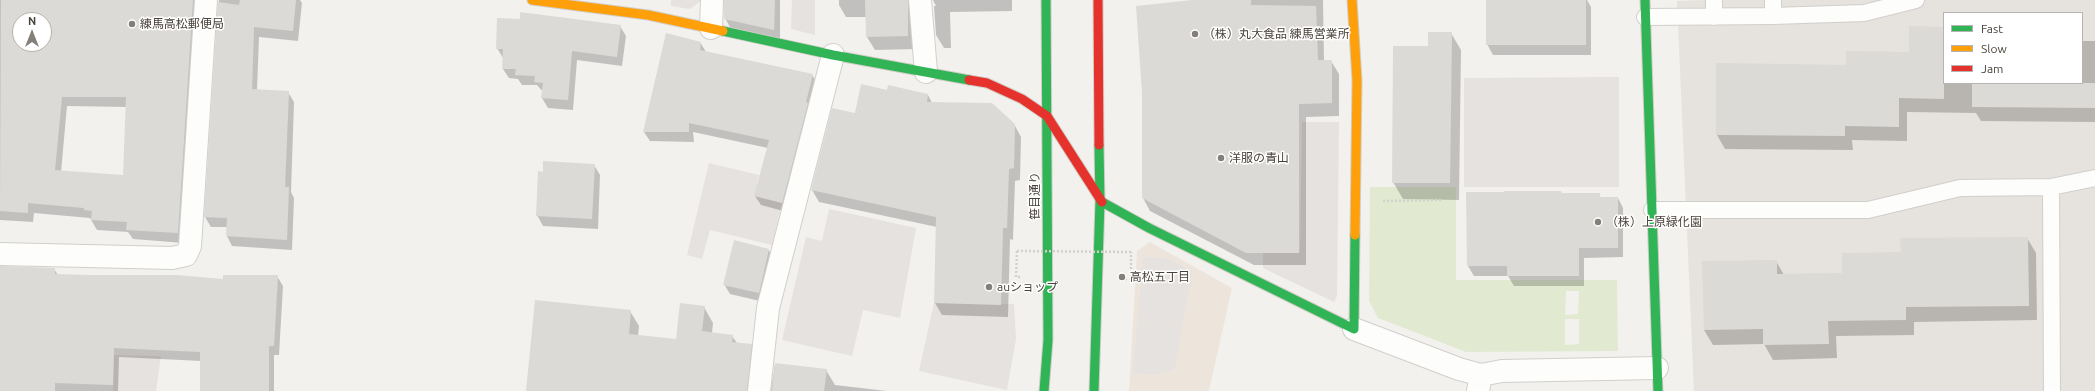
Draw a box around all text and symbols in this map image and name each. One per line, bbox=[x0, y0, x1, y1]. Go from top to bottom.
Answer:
north arrow bbox=[12, 12, 52, 52]
legend bbox=[1943, 12, 2083, 84]
text: N bbox=[28, 15, 36, 27]
place label: 練馬高松郵便局 bbox=[140, 17, 224, 31]
marker: 練馬高松郵便局 bbox=[127, 19, 137, 29]
text: Fast bbox=[1981, 22, 2003, 35]
place label: （株）丸大食品 練馬営業所 bbox=[1203, 27, 1350, 41]
marker: （株）丸大食品 練馬営業所 bbox=[1190, 29, 1200, 39]
text: Slow bbox=[1981, 42, 2007, 55]
text: Jam bbox=[1981, 62, 2003, 75]
place label: 洋服の青山 bbox=[1229, 151, 1289, 165]
marker: 洋服の青山 bbox=[1216, 153, 1226, 163]
street label: 笹目通り bbox=[1028, 172, 1042, 220]
place label: （株）上原緑化園 bbox=[1606, 215, 1702, 229]
marker: （株）上原緑化園 bbox=[1593, 217, 1603, 227]
place label: 高松五丁目 bbox=[1130, 270, 1190, 284]
marker: 高松五丁目 bbox=[1117, 272, 1127, 282]
place label: auショップ bbox=[997, 280, 1058, 294]
marker: auショップ bbox=[984, 282, 994, 292]

